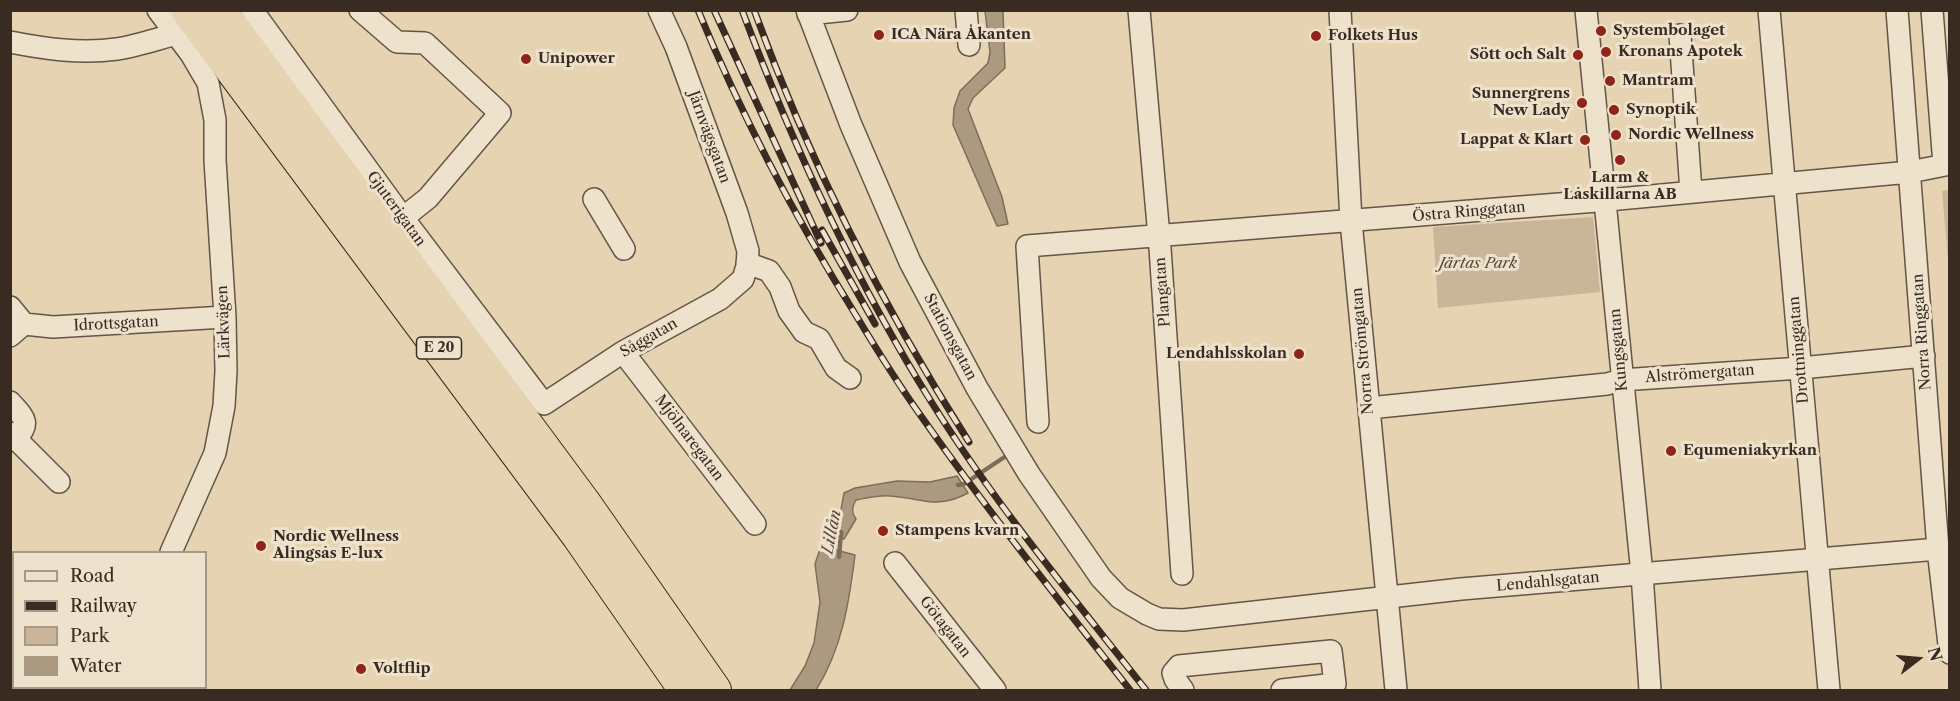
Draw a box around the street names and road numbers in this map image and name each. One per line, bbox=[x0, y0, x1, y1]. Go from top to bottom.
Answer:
street label: Järnvägsgatan bbox=[684, 88, 734, 186]
street label: Gjuterigatan bbox=[363, 168, 429, 250]
street label: Östra Ringgatan bbox=[1412, 198, 1526, 226]
street label: Plangatan bbox=[1152, 256, 1174, 328]
street label: Norra Ringgatan bbox=[1909, 273, 1935, 391]
street label: Lärkvägen bbox=[214, 285, 234, 359]
street label: Norra Strömgatan bbox=[1348, 287, 1378, 415]
street label: Stationsgatan bbox=[920, 291, 980, 383]
street label: Drottninggatan bbox=[1785, 296, 1813, 404]
street label: Kungsgatan bbox=[1606, 308, 1632, 392]
street label: Idrottsgatan bbox=[73, 313, 159, 335]
street label: Såggatan bbox=[617, 314, 681, 362]
road number: E 20 bbox=[416, 337, 462, 359]
street label: Alströmergatan bbox=[1645, 361, 1755, 387]
street label: Mjölnaregatan bbox=[651, 391, 727, 485]
street label: Lendahlsgatan bbox=[1496, 569, 1600, 595]
street label: Götagatan bbox=[915, 593, 975, 661]

